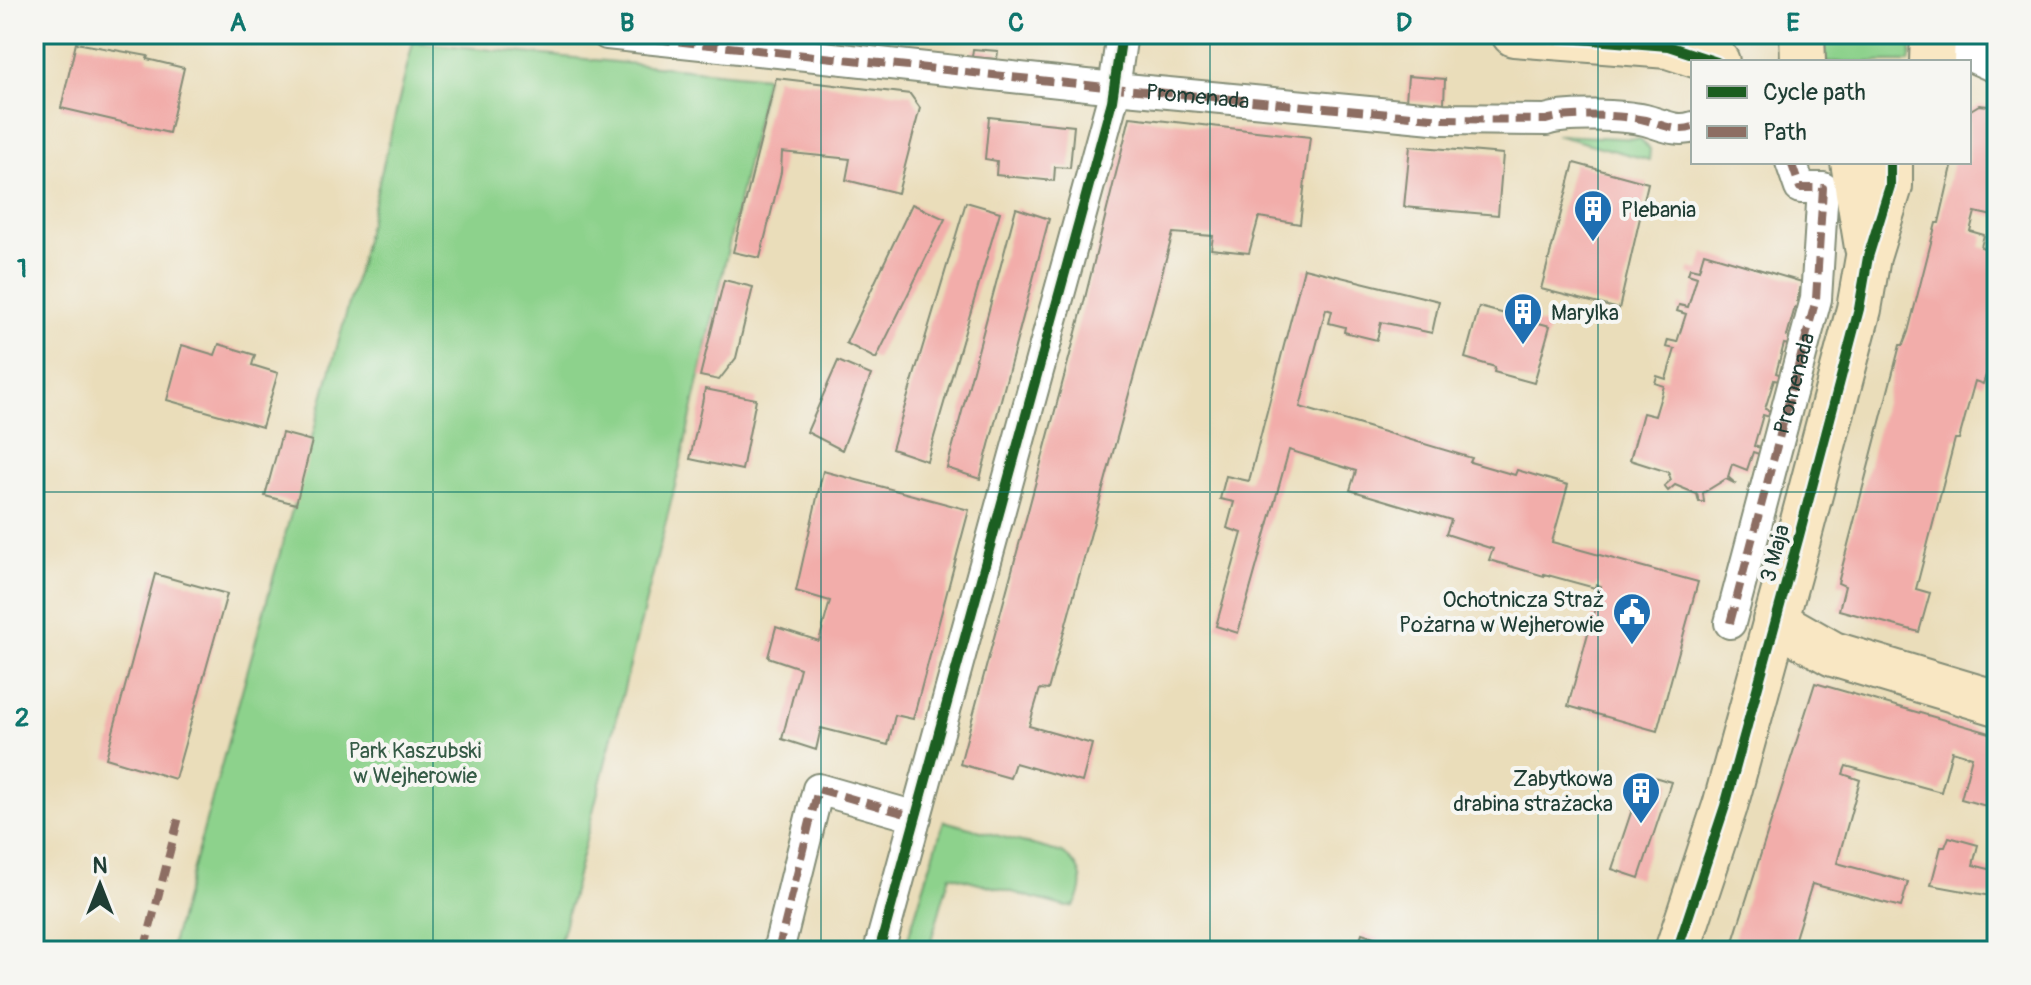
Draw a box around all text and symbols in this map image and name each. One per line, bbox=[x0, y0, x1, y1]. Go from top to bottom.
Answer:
text: A bbox=[230, 7, 247, 39]
text: B bbox=[620, 7, 634, 39]
text: C bbox=[1008, 7, 1024, 39]
text: D bbox=[1396, 7, 1412, 39]
text: E bbox=[1786, 7, 1800, 39]
legend bbox=[1691, 60, 1971, 164]
street label: Promenada bbox=[1145, 78, 1251, 116]
text: Cycle path bbox=[1763, 78, 1866, 107]
text: Path bbox=[1763, 118, 1807, 147]
building icon: Plebania bbox=[1572, 188, 1614, 243]
place label: Plebania bbox=[1621, 196, 1696, 224]
text: 1 bbox=[17, 253, 27, 285]
building icon: Marylka bbox=[1502, 291, 1544, 346]
place label: Marylka bbox=[1551, 299, 1619, 327]
street label: Promenada bbox=[1768, 330, 1821, 437]
street label: 3 Maja bbox=[1754, 521, 1796, 585]
place label: Ochotnicza Straż Pożarna w Wejherowie bbox=[1399, 586, 1604, 639]
public building icon: Ochotnicza Straż Pożarna w Wejherowie bbox=[1611, 591, 1653, 646]
text: 2 bbox=[15, 702, 29, 734]
park label: Park Kaszubski w Wejherowie bbox=[349, 737, 482, 790]
place label: Zabytkowa drabina strażacka bbox=[1453, 765, 1613, 818]
building icon: Zabytkowa drabina strażacka bbox=[1620, 770, 1662, 825]
north arrow bbox=[60, 845, 140, 925]
text: N bbox=[93, 852, 108, 880]

